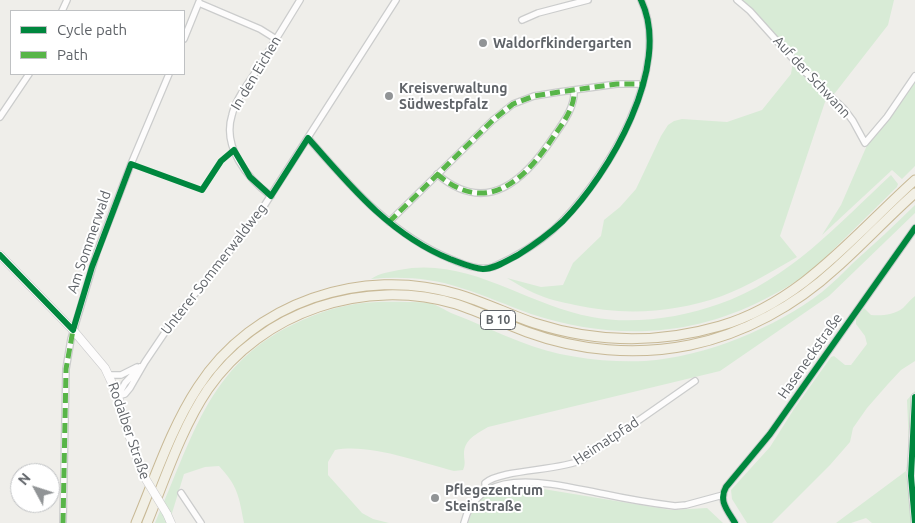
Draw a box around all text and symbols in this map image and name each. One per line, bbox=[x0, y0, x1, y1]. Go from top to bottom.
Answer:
legend bbox=[10, 10, 185, 75]
text: Cycle path bbox=[57, 21, 127, 38]
street label: In den Eichen bbox=[227, 33, 285, 113]
street label: Auf der Schwann bbox=[770, 33, 854, 121]
place label: Waldorfkindergarten bbox=[493, 35, 632, 51]
marker: Waldorfkindergarten bbox=[477, 37, 489, 49]
text: Path bbox=[57, 46, 88, 63]
place label: Kreisverwaltung Südwestpfalz bbox=[399, 80, 507, 112]
marker: Kreisverwaltung Südwestpfalz bbox=[383, 90, 395, 102]
street label: Am Sommerwald bbox=[64, 189, 114, 295]
street label: Unterer Sommerwaldweg bbox=[158, 200, 270, 338]
road number: B 10 bbox=[480, 310, 516, 330]
street label: Haseneckstraße bbox=[774, 310, 846, 402]
street label: Rodalber Straße bbox=[104, 380, 154, 482]
street label: Heimatpfad bbox=[570, 414, 642, 468]
north arrow bbox=[10, 463, 60, 513]
text: N bbox=[15, 470, 34, 488]
place label: Pflegezentrum Steinstraße bbox=[445, 482, 543, 514]
marker: Pflegezentrum Steinstraße bbox=[429, 492, 441, 504]

